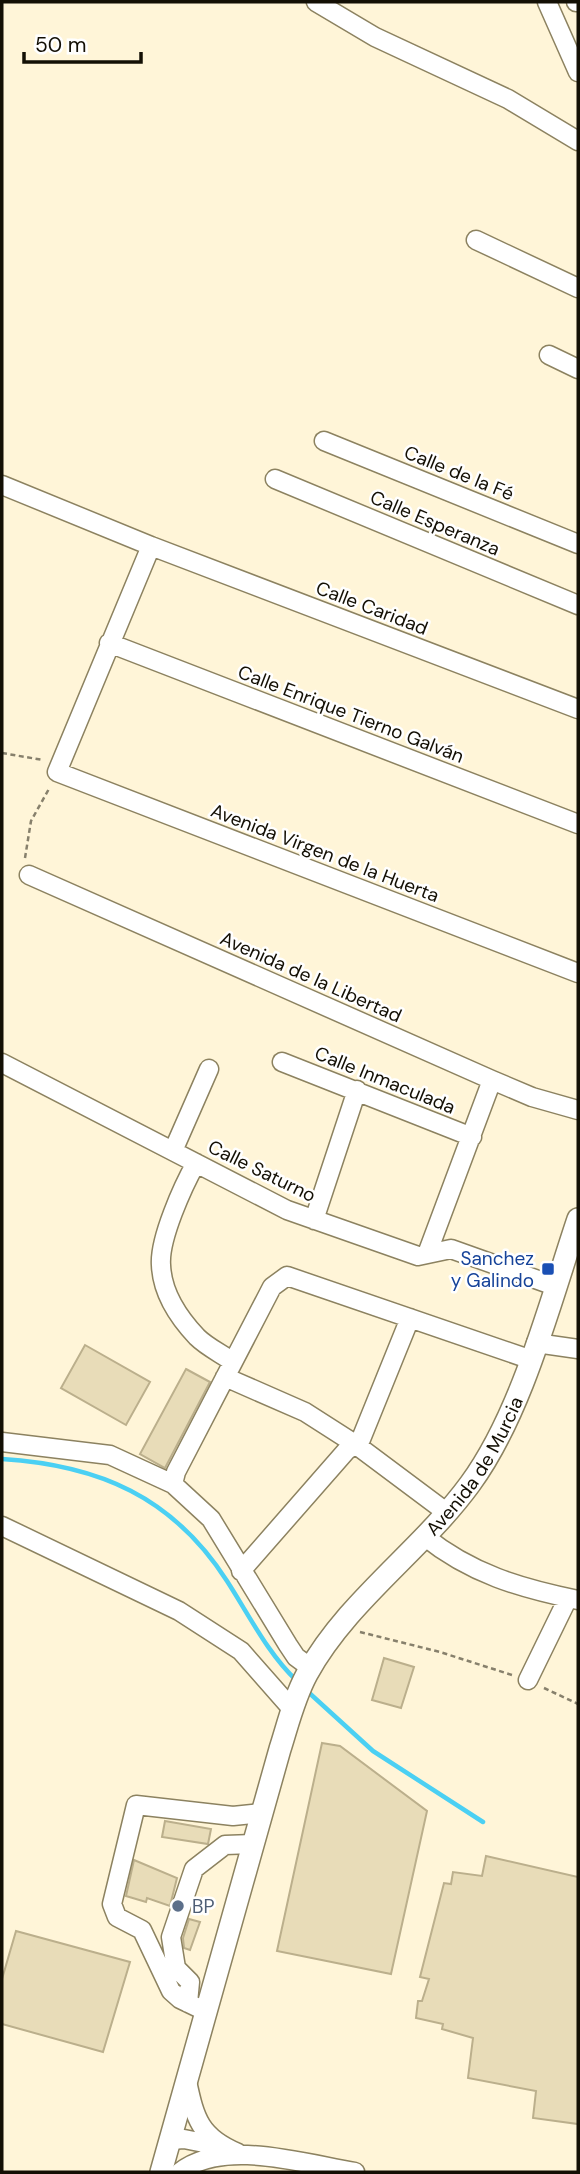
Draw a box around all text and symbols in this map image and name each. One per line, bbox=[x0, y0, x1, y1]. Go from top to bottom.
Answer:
scale bar bbox=[24, 21, 142, 65]
text: 50 m bbox=[35, 31, 86, 59]
street label: Calle de la Fé bbox=[400, 440, 518, 506]
street label: Calle Esperanza bbox=[366, 484, 504, 562]
street label: Calle Caridad bbox=[312, 575, 432, 641]
street label: Calle Enrique Tierno Galván bbox=[234, 659, 468, 769]
street label: Avenida Virgen de la Huerta bbox=[207, 798, 443, 908]
street label: Avenida de la Libertad bbox=[216, 926, 406, 1028]
street label: Calle Inmaculada bbox=[311, 1040, 459, 1120]
street label: Calle Saturno bbox=[204, 1134, 320, 1208]
place label: Sanchez y Galindo bbox=[451, 1246, 534, 1293]
marker: Sanchez y Galindo bbox=[540, 1261, 556, 1277]
street label: Avenida de Murcia bbox=[420, 1393, 528, 1541]
place label: BP bbox=[192, 1894, 214, 1919]
marker: BP bbox=[170, 1898, 186, 1914]

